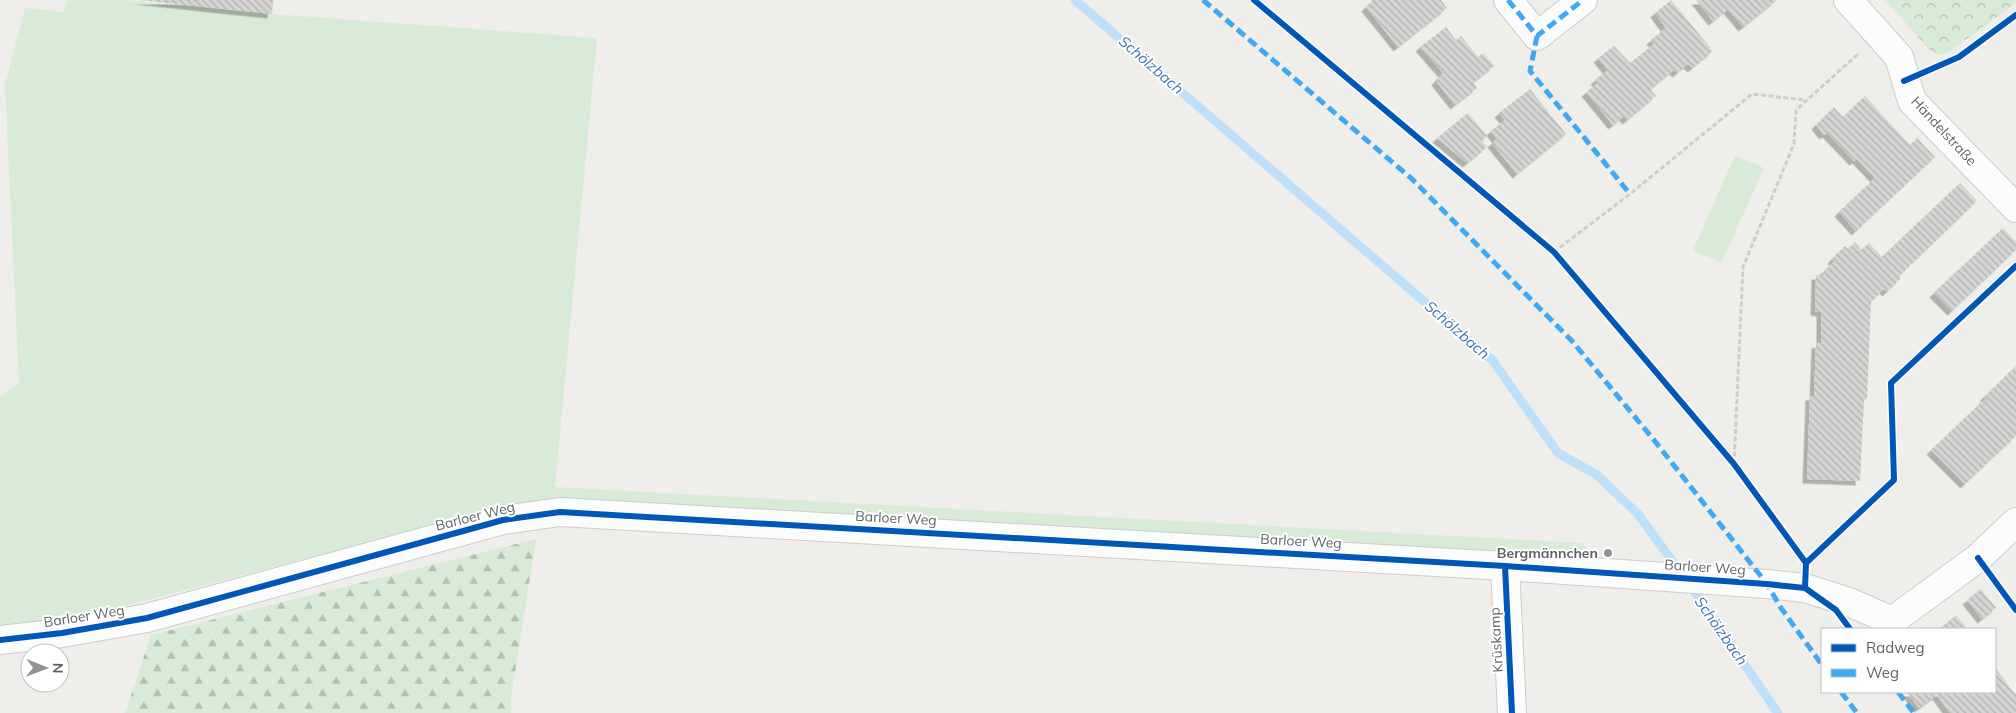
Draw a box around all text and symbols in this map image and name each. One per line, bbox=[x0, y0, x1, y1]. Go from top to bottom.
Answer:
water label: Schölzbach bbox=[1115, 31, 1188, 98]
street label: Händelstraße bbox=[1907, 93, 1981, 169]
water label: Schölzbach bbox=[1421, 296, 1494, 363]
street label: Barloer Weg bbox=[433, 497, 517, 535]
street label: Barloer Weg bbox=[855, 507, 937, 529]
street label: Barloer Weg bbox=[1260, 530, 1342, 552]
place label: Bergmännchen bbox=[1497, 544, 1598, 562]
marker: Bergmännchen bbox=[1602, 547, 1614, 559]
street label: Barloer Weg bbox=[1664, 555, 1746, 579]
water label: Schölzbach bbox=[1691, 593, 1752, 669]
street label: Barloer Weg bbox=[42, 601, 126, 631]
street label: Krüskamp bbox=[1485, 607, 1507, 673]
legend bbox=[1821, 628, 1996, 693]
text: Radweg bbox=[1866, 638, 1924, 657]
north arrow bbox=[20, 643, 70, 693]
text: N bbox=[49, 663, 67, 674]
text: Weg bbox=[1866, 663, 1899, 682]

